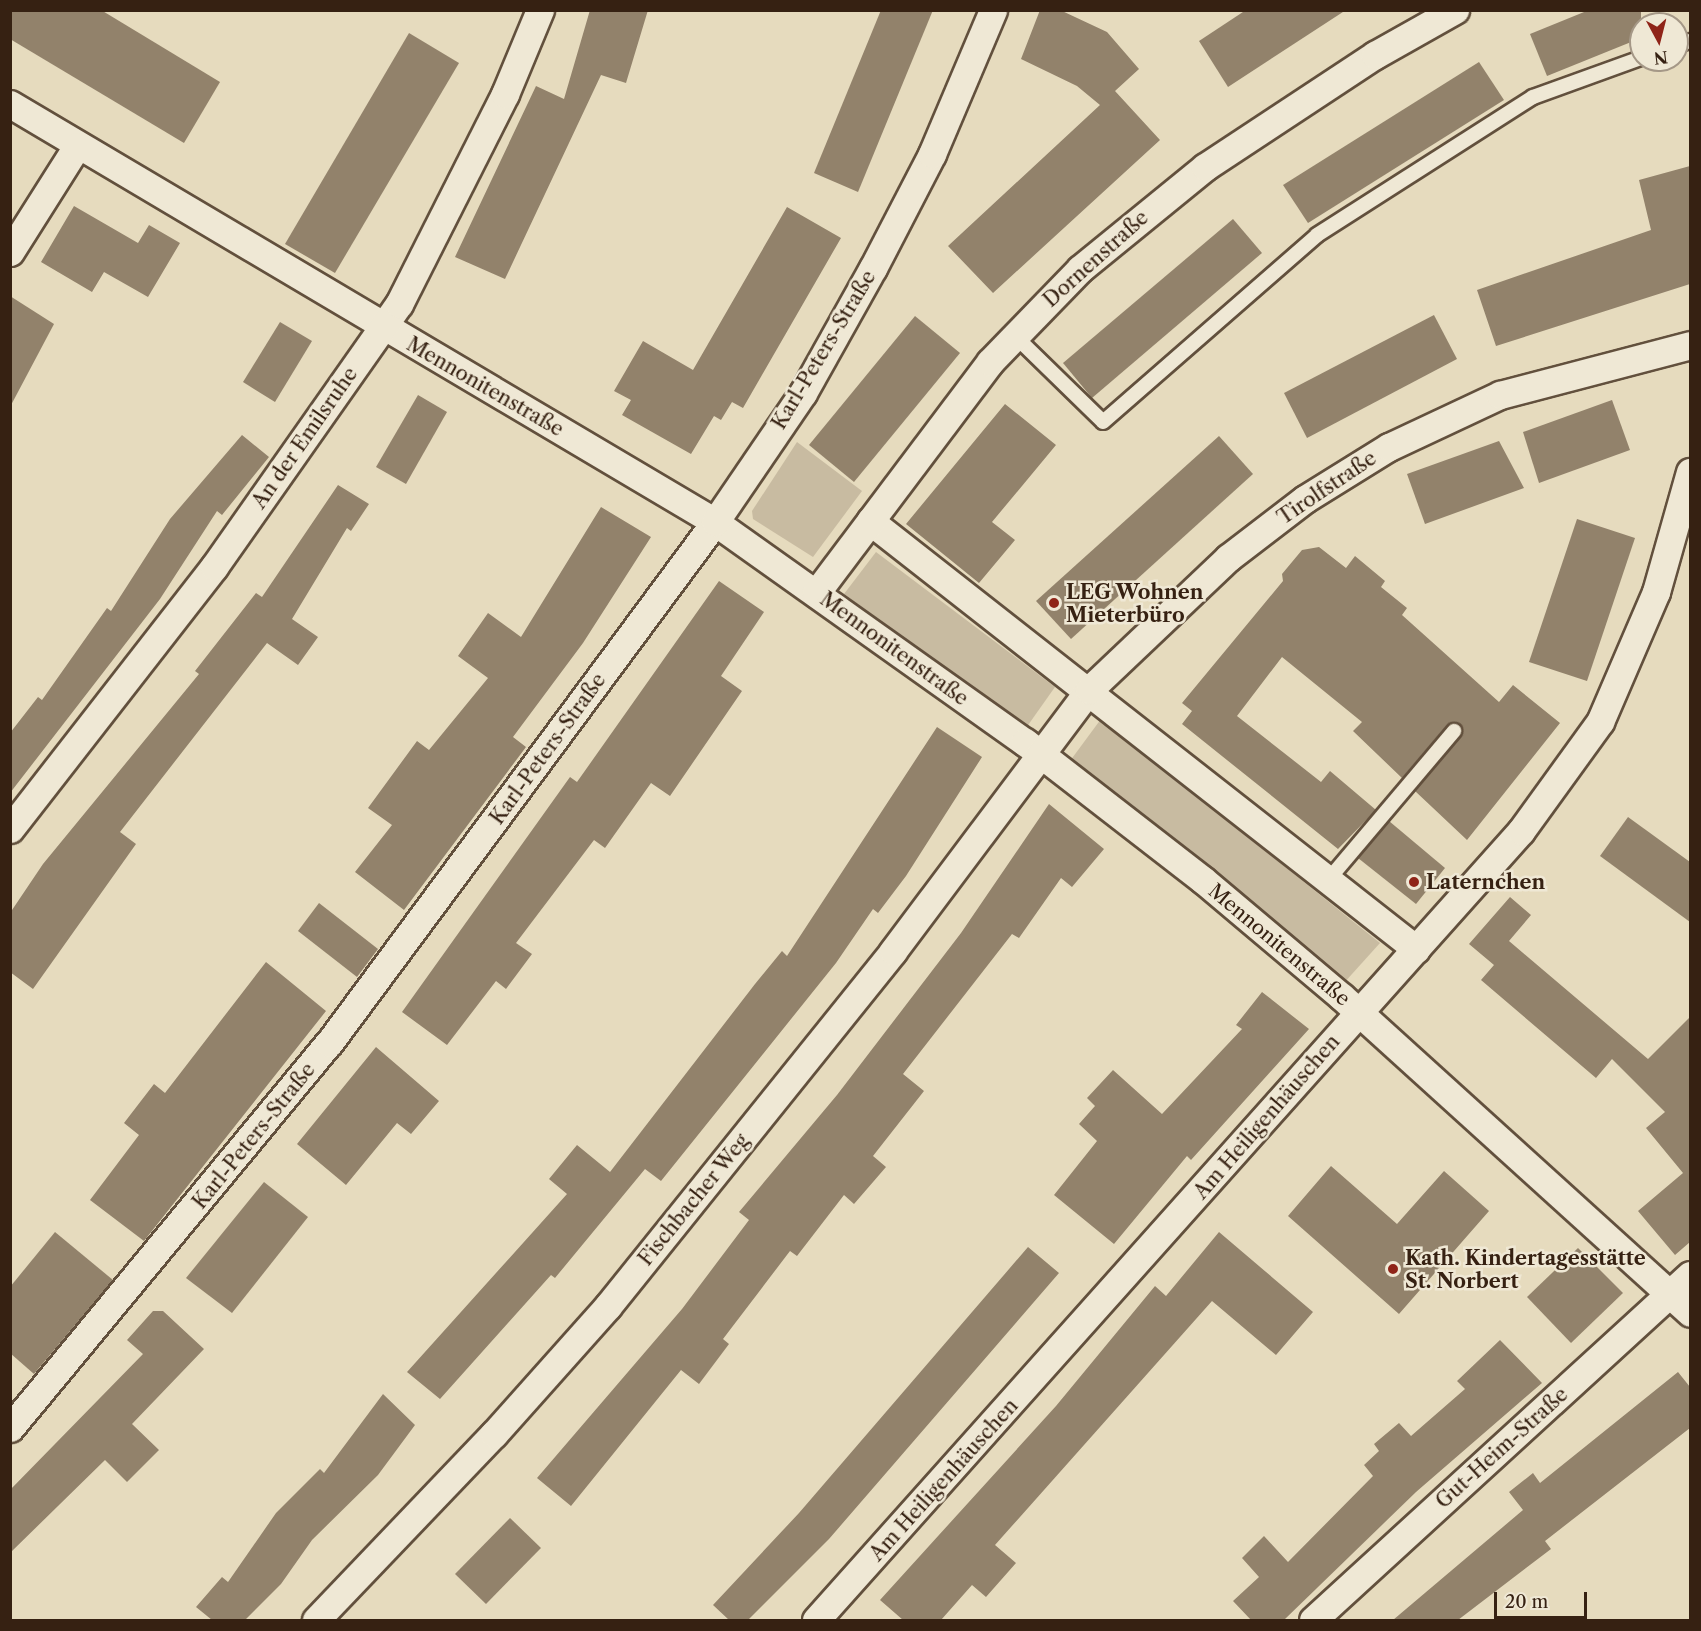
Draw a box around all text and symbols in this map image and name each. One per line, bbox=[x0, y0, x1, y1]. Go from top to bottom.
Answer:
north arrow bbox=[1629, 12, 1689, 72]
text: N bbox=[1653, 47, 1669, 69]
street label: Dornenstraße bbox=[1039, 206, 1153, 312]
street label: Karl-Peters-Straße bbox=[767, 266, 881, 434]
street label: Mennonitenstraße bbox=[402, 332, 568, 442]
street label: An der Emilsruhe bbox=[247, 363, 363, 513]
street label: Tirolfstraße bbox=[1273, 446, 1381, 530]
place label: LEG Wohnen Mieterbüro bbox=[1066, 580, 1204, 627]
street label: Mennonitenstraße bbox=[815, 587, 973, 711]
marker: LEG Wohnen Mieterbüro bbox=[1047, 596, 1061, 610]
street label: Karl-Peters-Straße bbox=[485, 669, 611, 829]
place label: Laternchen bbox=[1426, 870, 1545, 894]
marker: Laternchen bbox=[1407, 875, 1421, 889]
street label: Mennonitenstraße bbox=[1203, 879, 1355, 1011]
street label: Am Heiligenhäuschen bbox=[1189, 1030, 1345, 1204]
street label: Karl-Peters-Straße bbox=[188, 1058, 320, 1214]
street label: Fischbacher Weg bbox=[633, 1129, 755, 1271]
place label: Kath. Kindertagesstätte St. Norbert bbox=[1405, 1246, 1646, 1293]
marker: Kath. Kindertagesstätte St. Norbert bbox=[1386, 1262, 1400, 1276]
street label: Gut-Heim-Straße bbox=[1431, 1382, 1573, 1514]
street label: Am Heiligenhäuschen bbox=[865, 1394, 1023, 1566]
scale bar bbox=[1497, 1580, 1590, 1618]
text: 20 m bbox=[1505, 1591, 1548, 1613]

